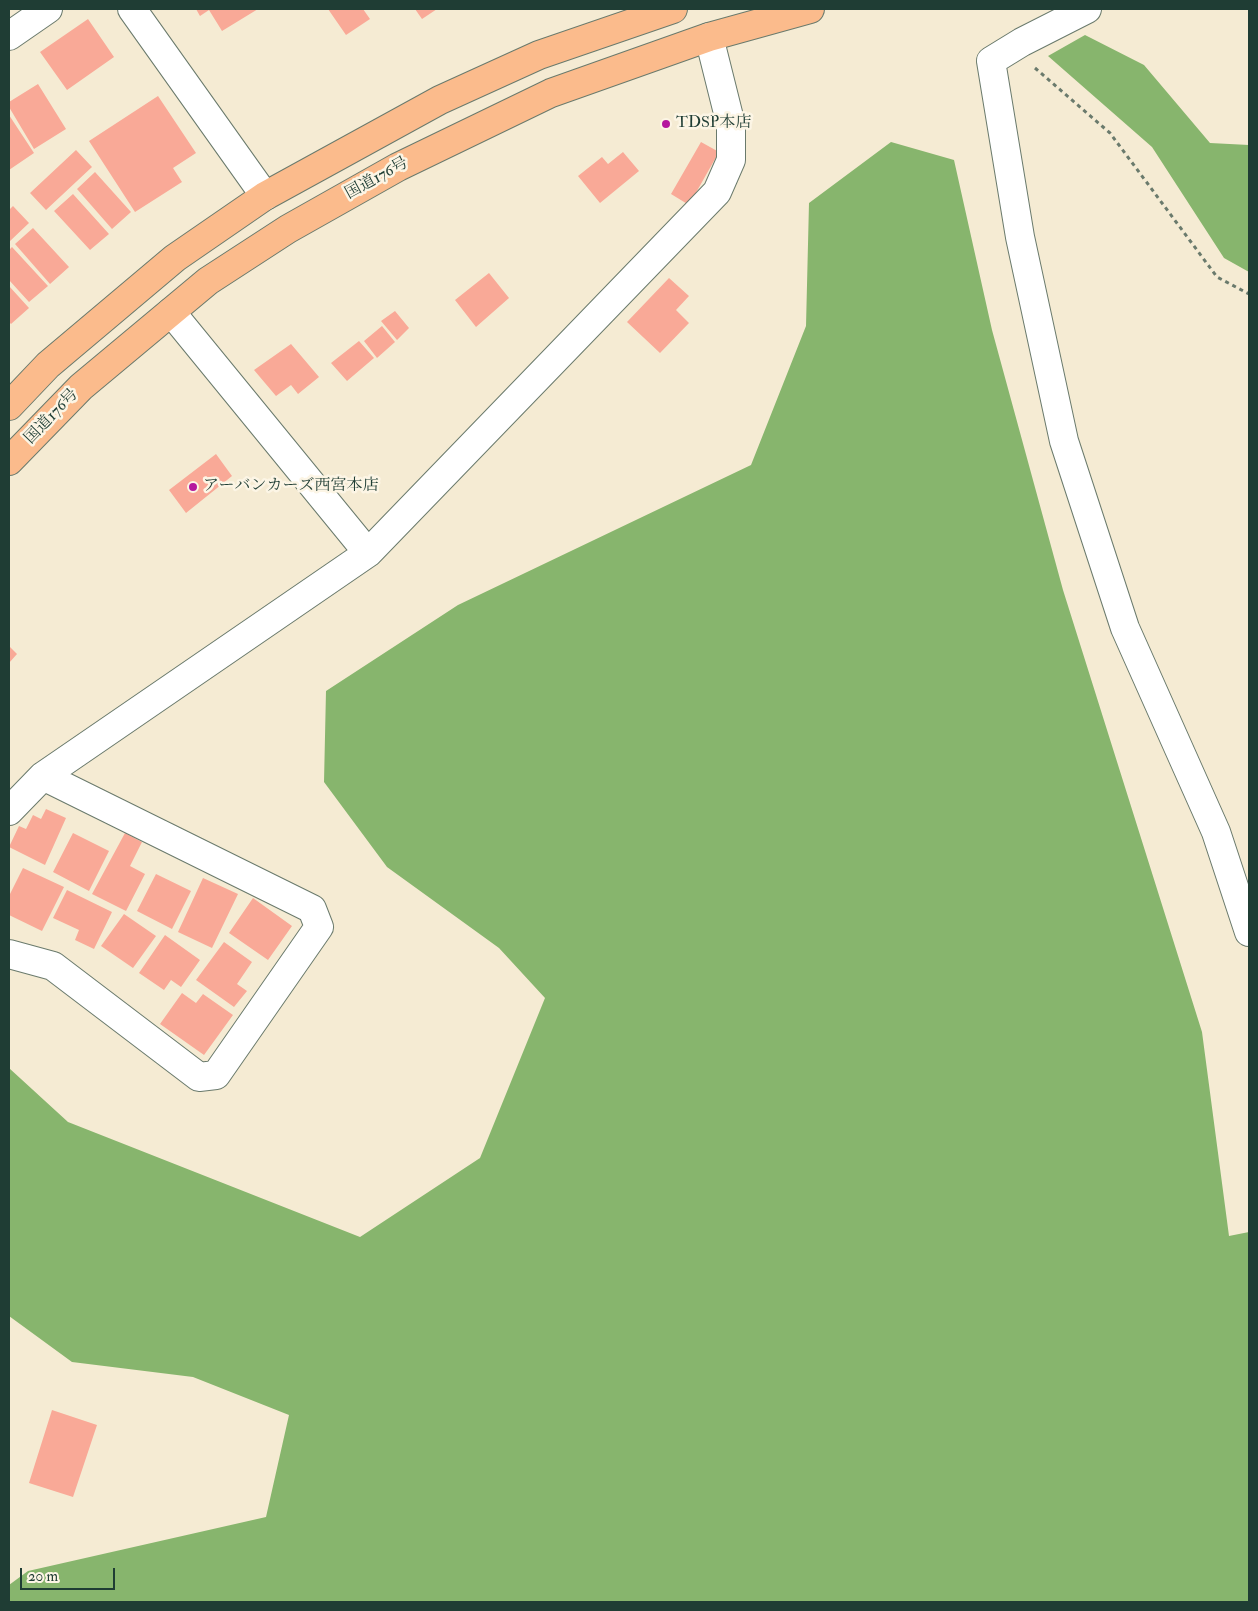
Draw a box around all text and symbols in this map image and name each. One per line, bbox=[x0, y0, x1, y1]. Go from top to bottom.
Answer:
place label: TDSP本店 bbox=[676, 114, 751, 134]
marker: TDSP本店 bbox=[660, 118, 672, 130]
street label: 国道176号 bbox=[342, 154, 412, 204]
street label: 国道176号 bbox=[21, 385, 83, 449]
place label: アーバンカーズ西宮本店 bbox=[203, 477, 379, 497]
marker: アーバンカーズ西宮本店 bbox=[187, 481, 199, 493]
scale bar bbox=[22, 1558, 118, 1590]
text: 20 m bbox=[28, 1567, 58, 1586]

